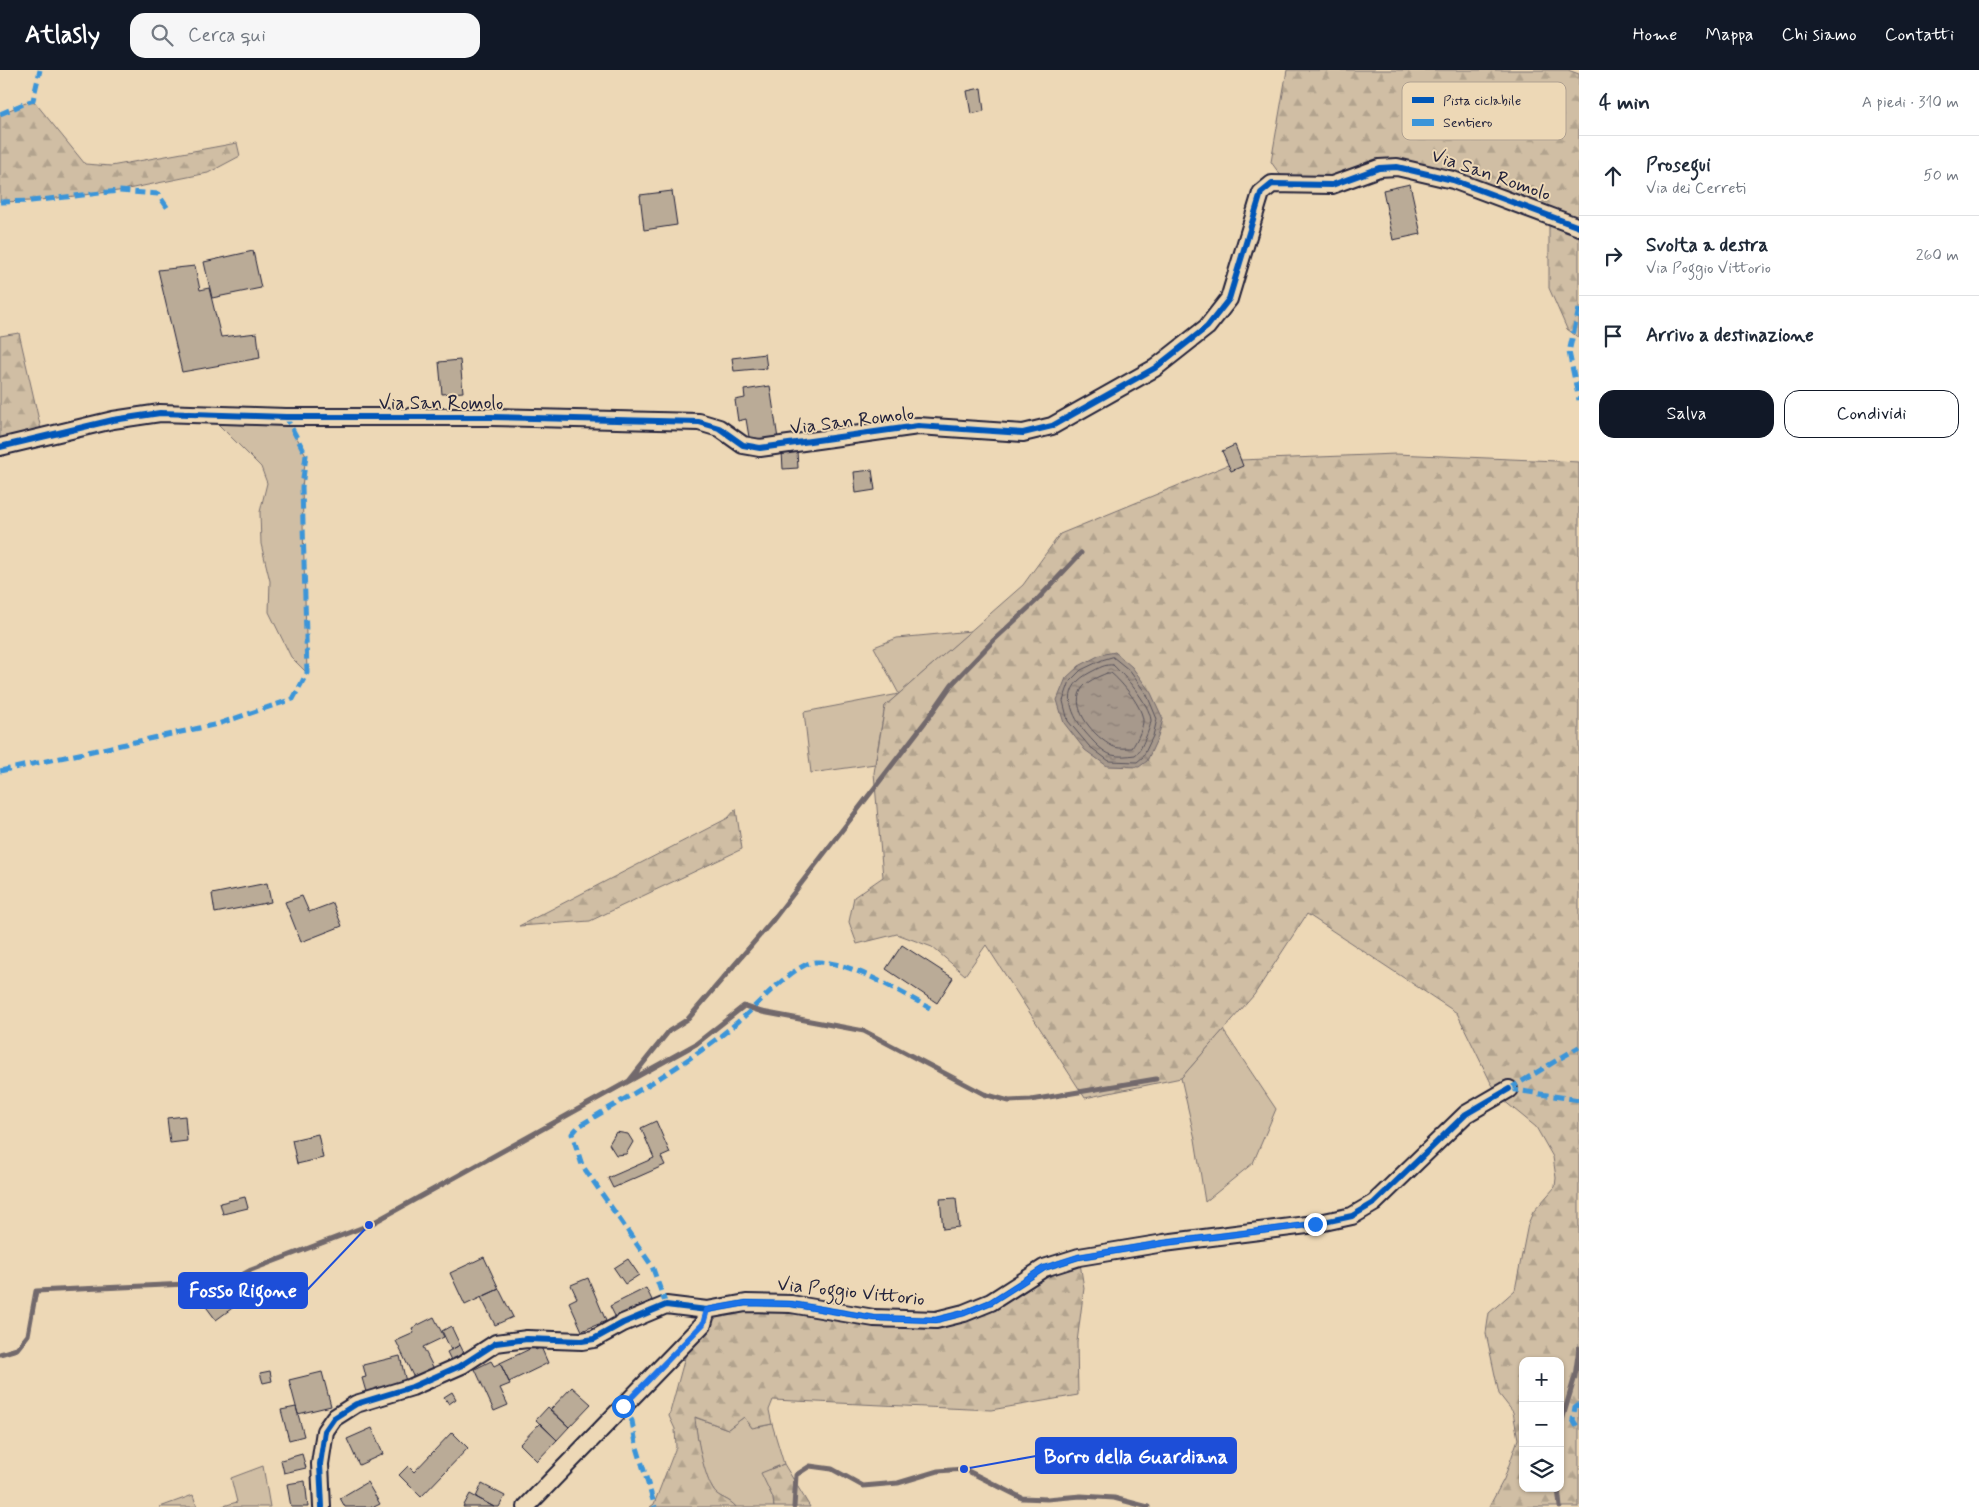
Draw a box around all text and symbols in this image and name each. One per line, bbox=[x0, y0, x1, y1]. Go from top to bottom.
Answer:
search box bbox=[130, 13, 480, 58]
text: Atlasly bbox=[25, 20, 100, 51]
icon: search bbox=[148, 21, 176, 49]
text: Cerca qui bbox=[188, 23, 266, 48]
text: Home bbox=[1633, 23, 1677, 47]
text: Mappa bbox=[1705, 23, 1754, 47]
text: Chi siamo bbox=[1782, 23, 1857, 47]
text: Contatti bbox=[1885, 23, 1954, 47]
legend bbox=[1402, 82, 1566, 140]
text: 4 min bbox=[1599, 89, 1650, 117]
text: Pista ciclabile bbox=[1443, 92, 1521, 110]
text: A piedi · 310 m bbox=[1862, 92, 1959, 113]
text: Sentiero bbox=[1443, 114, 1493, 132]
street label: Via San Romolo bbox=[1428, 143, 1554, 207]
text: Prosegui bbox=[1646, 153, 1711, 178]
icon: ahead bbox=[1599, 162, 1627, 190]
text: 50 m bbox=[1923, 165, 1959, 186]
text: Via dei Cerreti bbox=[1646, 178, 1746, 199]
text: Svolta a destra bbox=[1646, 233, 1768, 258]
icon: right bbox=[1599, 242, 1627, 270]
text: 260 m bbox=[1916, 245, 1959, 266]
text: Via Poggio Vittorio bbox=[1646, 258, 1771, 279]
icon: arrive bbox=[1599, 322, 1627, 350]
text: Arrivo a destinazione bbox=[1646, 323, 1814, 348]
button: Salva bbox=[1599, 390, 1774, 438]
button: Condividi bbox=[1784, 390, 1959, 438]
street label: Via San Romolo bbox=[379, 391, 503, 416]
street label: Via San Romolo bbox=[789, 401, 915, 441]
route end bbox=[1304, 1213, 1327, 1236]
street label: Via Poggio Vittorio bbox=[776, 1272, 926, 1315]
callout: Fosso Rigone bbox=[179, 1273, 307, 1308]
text: Fosso Rigone bbox=[189, 1278, 297, 1307]
map controls bbox=[1519, 1357, 1564, 1492]
button: + bbox=[1519, 1357, 1564, 1402]
route start bbox=[612, 1395, 635, 1418]
button: − bbox=[1519, 1402, 1564, 1447]
callout: Borro della Guardiana bbox=[1036, 1438, 1236, 1473]
text: Borro della Guardiana bbox=[1044, 1444, 1228, 1471]
button: layers bbox=[1519, 1447, 1564, 1492]

